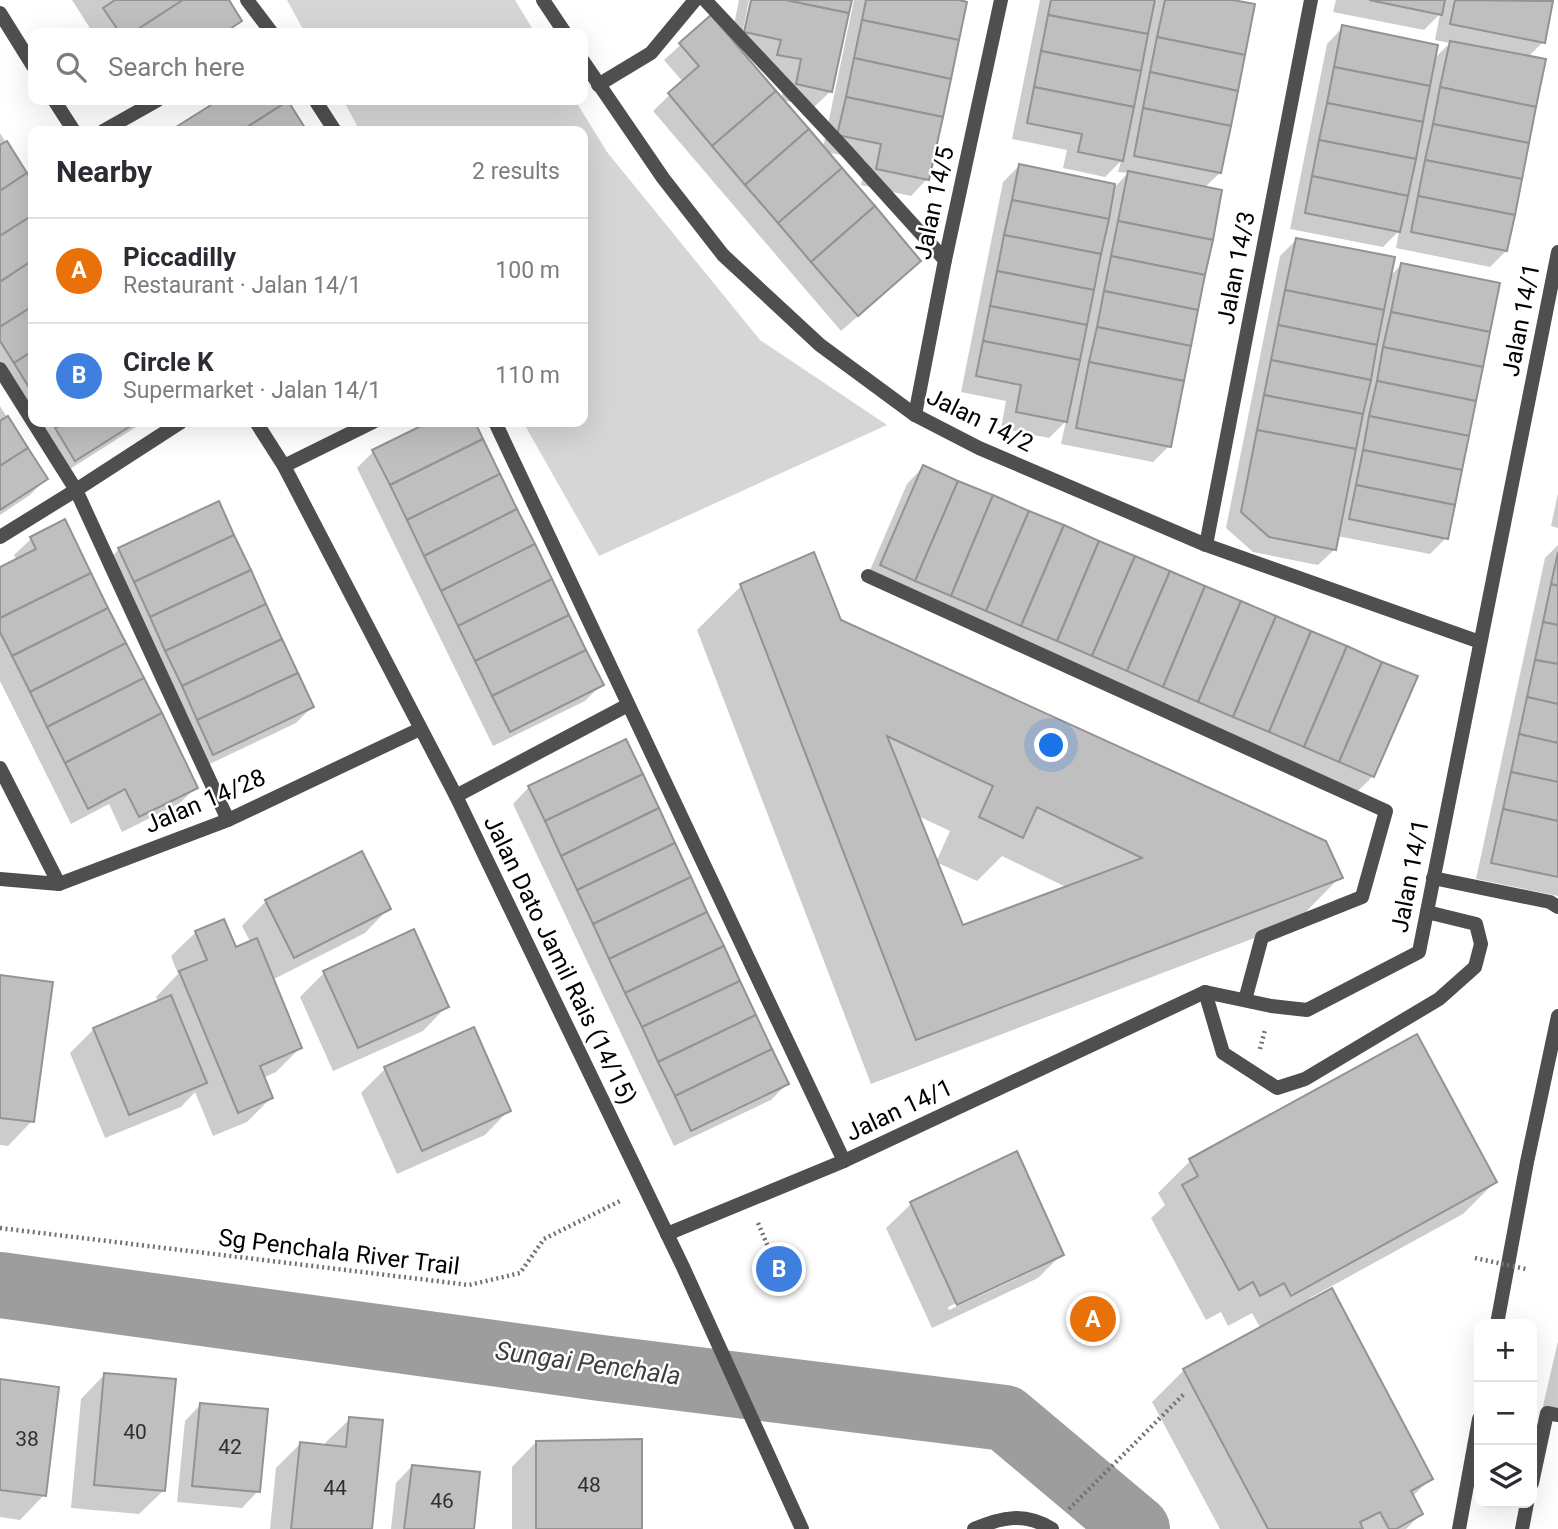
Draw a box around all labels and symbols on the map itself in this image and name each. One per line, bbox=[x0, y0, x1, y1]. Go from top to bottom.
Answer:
street label: Jalan 14/5 bbox=[908, 144, 960, 262]
street label: Jalan 14/3 bbox=[1211, 209, 1261, 327]
street label: Jalan 14/1 bbox=[1496, 261, 1546, 379]
street label: Jalan 14/2 bbox=[922, 382, 1038, 458]
your location bbox=[1034, 728, 1068, 762]
street label: Jalan 14/28 bbox=[141, 763, 269, 839]
street label: Jalan Dato Jamil Rais (14/15) bbox=[478, 811, 642, 1109]
street label: Jalan 14/1 bbox=[1385, 817, 1435, 935]
street label: Jalan 14/1 bbox=[841, 1073, 957, 1147]
street label: Sg Penchala River Trail bbox=[217, 1223, 461, 1281]
pin: B bbox=[756, 1243, 802, 1295]
pin: A bbox=[1070, 1293, 1116, 1345]
water label: Sungai Penchala bbox=[493, 1335, 683, 1391]
house number: 40 bbox=[123, 1420, 147, 1444]
house number: 38 bbox=[15, 1427, 39, 1451]
house number: 42 bbox=[218, 1435, 242, 1459]
house number: 48 bbox=[577, 1473, 601, 1497]
house number: 44 bbox=[323, 1476, 347, 1500]
house number: 46 bbox=[430, 1489, 454, 1513]

